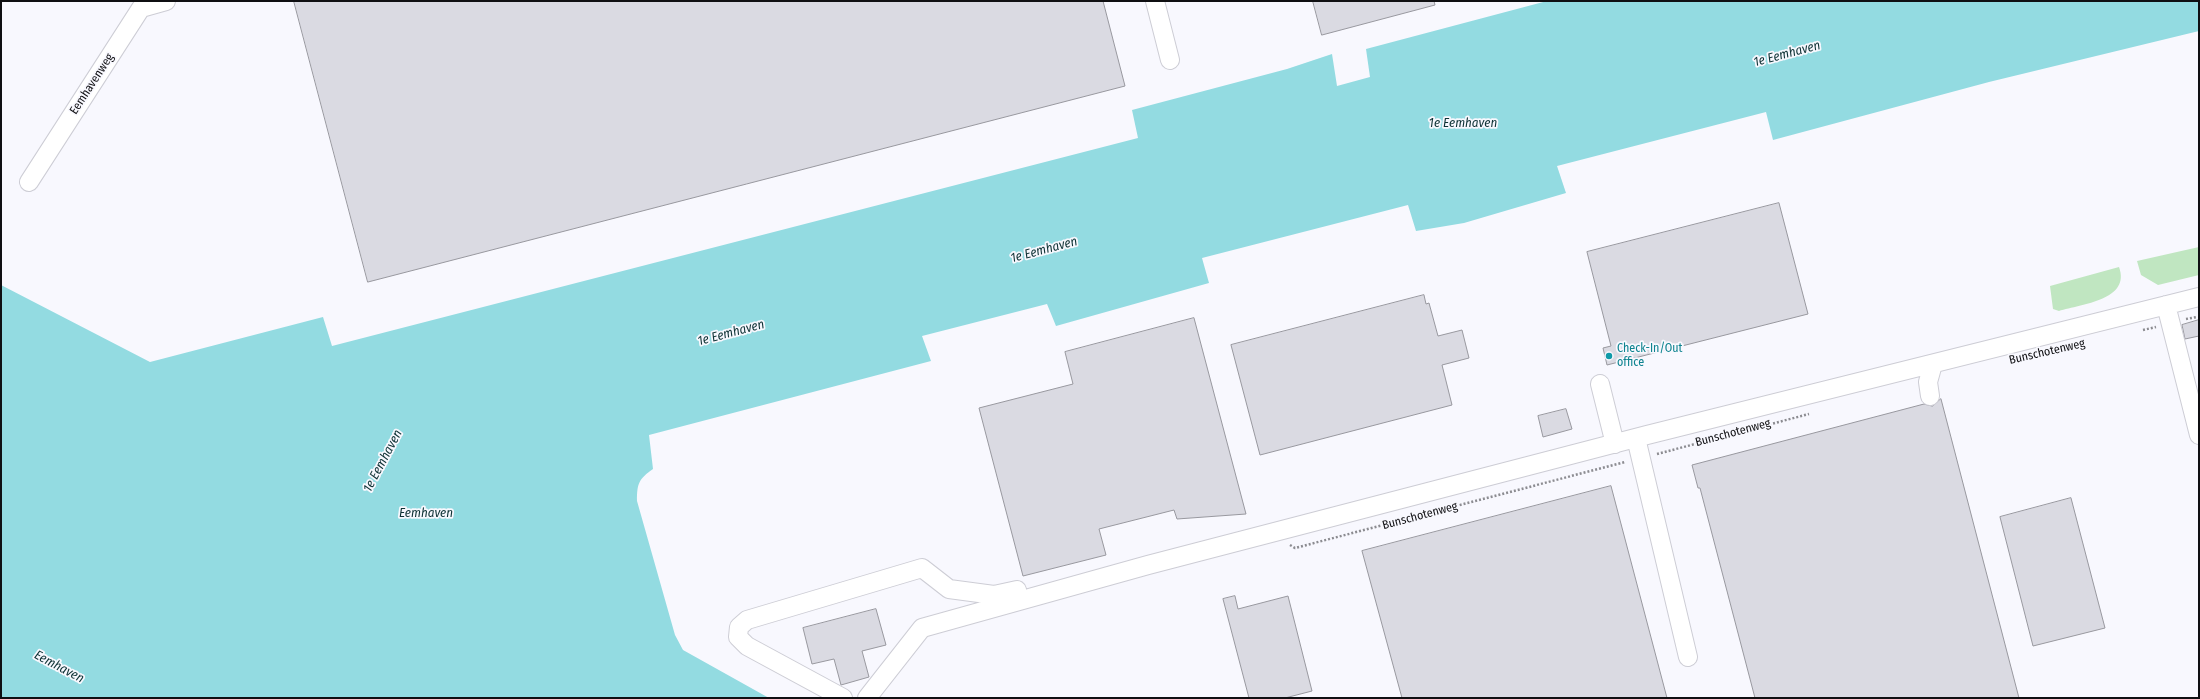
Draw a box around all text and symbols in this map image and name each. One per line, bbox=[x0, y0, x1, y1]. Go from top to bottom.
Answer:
water label: 1e Eemhaven bbox=[1752, 38, 1822, 70]
street label: Eemhavenweg bbox=[67, 51, 117, 117]
water label: 1e Eemhaven bbox=[1429, 115, 1497, 131]
water label: 1e Eemhaven bbox=[1009, 234, 1079, 266]
water label: 1e Eemhaven bbox=[696, 317, 766, 349]
street label: Bunschotenweg bbox=[2008, 336, 2086, 368]
place label: Check-In/Out office bbox=[1617, 342, 1683, 370]
marker: Check-In/Out office bbox=[1604, 351, 1614, 361]
street label: Bunschotenweg bbox=[1694, 416, 1772, 450]
water label: 1e Eemhaven bbox=[360, 427, 406, 495]
street label: Bunschotenweg bbox=[1381, 499, 1459, 533]
water label: Eemhaven bbox=[399, 505, 453, 521]
water label: Eemhaven bbox=[31, 647, 87, 687]

